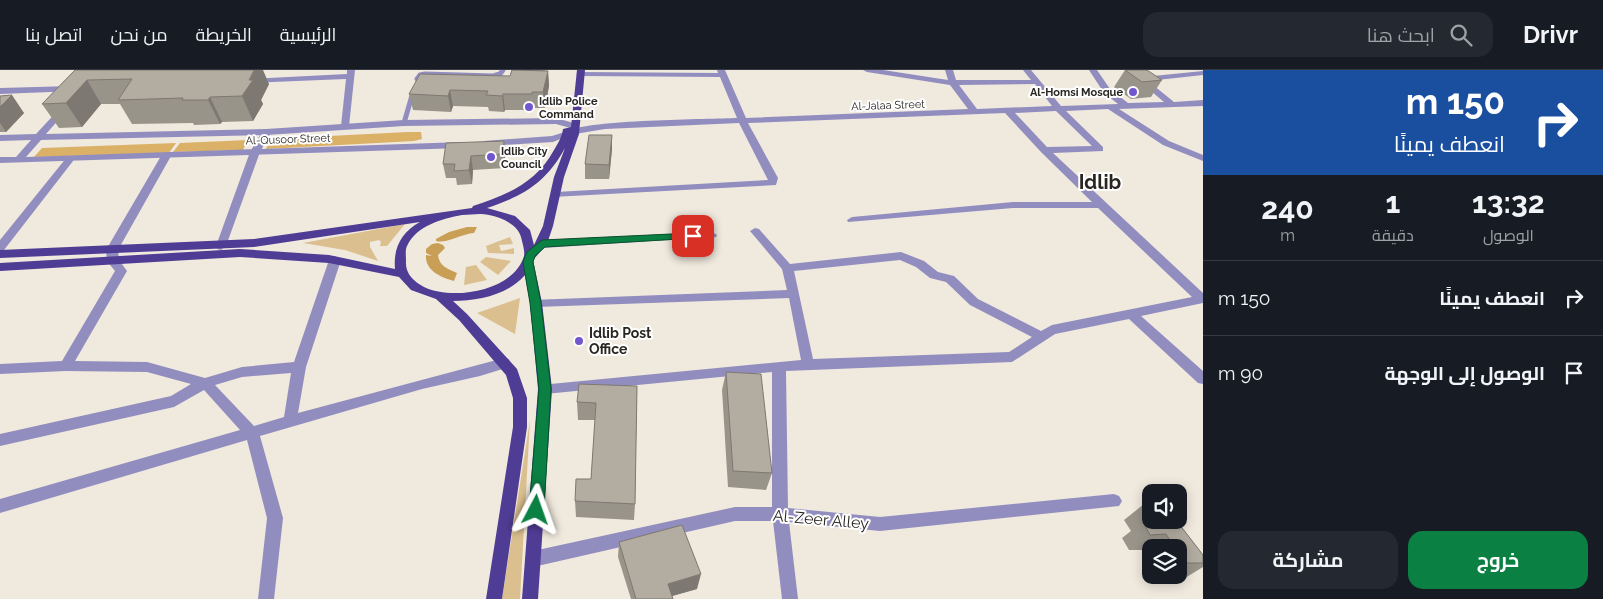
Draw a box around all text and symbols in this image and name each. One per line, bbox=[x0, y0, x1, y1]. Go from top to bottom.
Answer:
search box bbox=[1143, 12, 1493, 57]
text: Drivr bbox=[1523, 20, 1578, 49]
icon: search bbox=[1447, 21, 1475, 49]
text: اتصل بنا bbox=[25, 24, 83, 45]
text: من نحن bbox=[111, 24, 168, 45]
text: الخريطة bbox=[196, 24, 252, 45]
text: الرئيسية bbox=[280, 24, 336, 45]
text: ابحث هنا bbox=[1367, 24, 1435, 46]
text: 150 m bbox=[1406, 81, 1505, 122]
place label: Al-Homsi Mosque bbox=[1030, 86, 1123, 99]
marker: Al-Homsi Mosque bbox=[1127, 86, 1139, 98]
icon: right bbox=[1523, 90, 1588, 155]
place label: Idlib Police Command bbox=[539, 95, 598, 121]
street label: Al-Jalaa Street bbox=[851, 98, 925, 113]
marker: Idlib Police Command bbox=[523, 101, 535, 113]
text: انعطف يمينًا bbox=[1394, 131, 1505, 157]
street label: Al-Qusoor Street bbox=[245, 132, 331, 147]
place label: Idlib City Council bbox=[501, 145, 548, 171]
marker: Idlib City Council bbox=[485, 151, 497, 163]
district label: Idlib bbox=[1079, 170, 1122, 194]
text: 1 bbox=[1386, 185, 1400, 220]
text: 13:32 bbox=[1472, 185, 1545, 220]
text: 240 bbox=[1261, 191, 1314, 226]
pin bbox=[672, 215, 714, 257]
icon: arrive bbox=[679, 222, 707, 250]
text: m bbox=[1280, 226, 1295, 245]
text: دقيقة bbox=[1372, 226, 1414, 245]
text: الوصول bbox=[1483, 226, 1534, 245]
icon: right bbox=[1560, 284, 1588, 312]
text: 150 m bbox=[1218, 287, 1270, 309]
text: انعطف يمينًا bbox=[1439, 287, 1545, 309]
place label: Idlib Post Office bbox=[589, 325, 652, 357]
marker: Idlib Post Office bbox=[573, 335, 585, 347]
icon: arrive bbox=[1560, 359, 1588, 387]
text: 90 m bbox=[1218, 362, 1263, 384]
text: الوصول إلى الوجهة bbox=[1385, 362, 1545, 384]
position arrow bbox=[509, 483, 561, 535]
map controls bbox=[1142, 484, 1187, 584]
button: sound bbox=[1142, 484, 1187, 529]
street label: Al-Zeer Alley bbox=[772, 506, 870, 533]
button: مشاركة bbox=[1218, 531, 1398, 589]
button: خروج bbox=[1408, 531, 1588, 589]
button: layers bbox=[1142, 539, 1187, 584]

